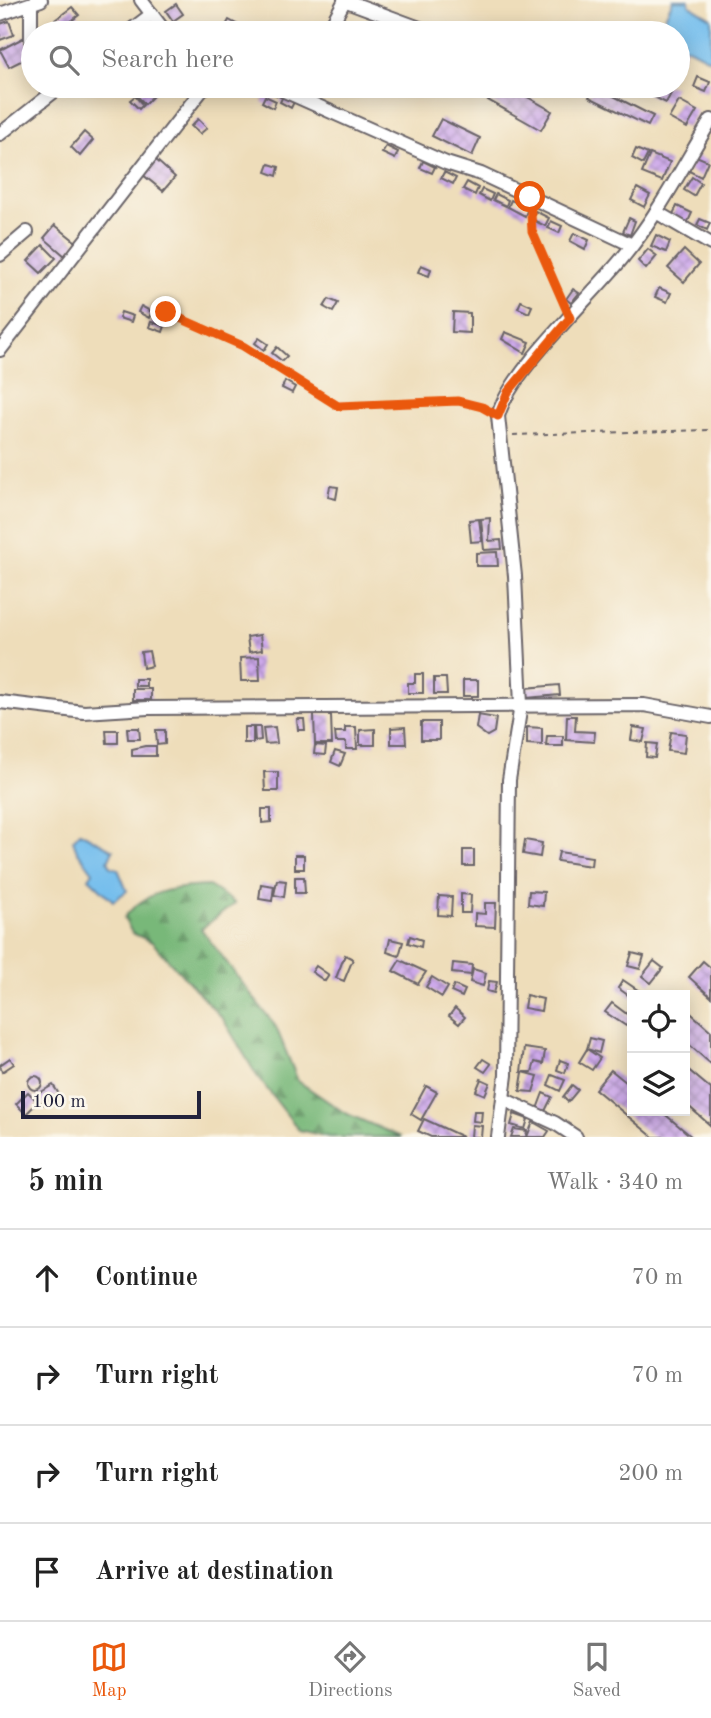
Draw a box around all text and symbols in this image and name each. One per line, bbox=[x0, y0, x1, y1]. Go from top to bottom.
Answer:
search box bbox=[21, 21, 690, 98]
icon: search bbox=[45, 41, 83, 79]
text: Search here bbox=[101, 47, 234, 73]
route start bbox=[514, 181, 545, 212]
route end bbox=[150, 296, 181, 327]
map controls bbox=[627, 990, 690, 1116]
button: locate bbox=[627, 990, 690, 1053]
button: layers bbox=[627, 1053, 690, 1116]
scale bar bbox=[21, 1088, 201, 1120]
text: 100 m bbox=[32, 1093, 85, 1112]
text: 5 min bbox=[28, 1167, 103, 1197]
text: Walk · 340 m bbox=[547, 1171, 683, 1194]
icon: ahead bbox=[28, 1259, 66, 1297]
text: Continue bbox=[95, 1265, 198, 1291]
text: 70 m bbox=[632, 1266, 683, 1289]
icon: right bbox=[28, 1357, 66, 1395]
text: Turn right bbox=[95, 1363, 218, 1389]
text: 70 m bbox=[632, 1364, 683, 1387]
icon: right bbox=[28, 1455, 66, 1493]
text: Turn right bbox=[95, 1461, 218, 1487]
text: 200 m bbox=[618, 1462, 683, 1485]
icon: arrive bbox=[28, 1553, 66, 1591]
text: Arrive at destination bbox=[95, 1559, 334, 1585]
tab: Map bbox=[90, 1638, 128, 1703]
tab: Directions bbox=[308, 1638, 393, 1703]
tab: Saved bbox=[573, 1638, 621, 1703]

